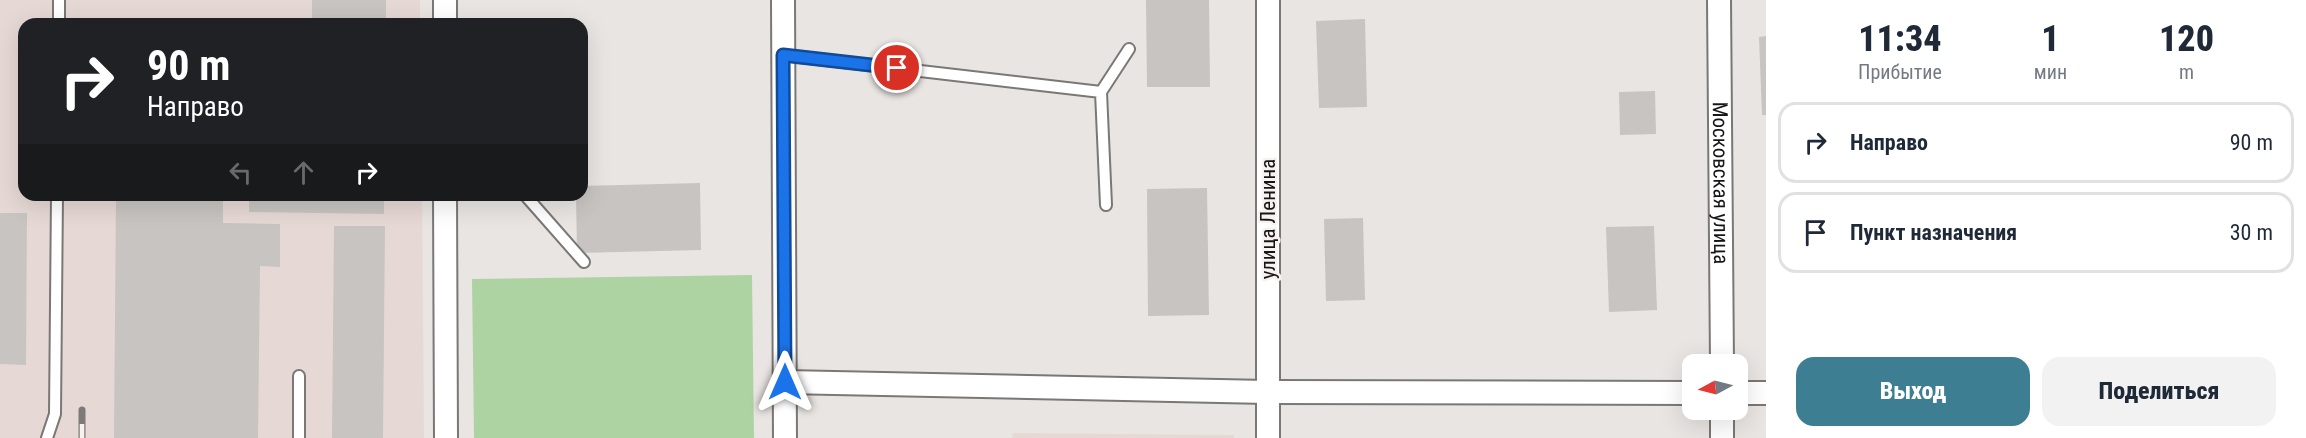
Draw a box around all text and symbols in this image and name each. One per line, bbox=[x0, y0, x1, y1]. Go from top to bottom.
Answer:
text: 11:34 bbox=[1858, 18, 1942, 60]
text: 1 bbox=[2041, 18, 2060, 60]
text: 120 bbox=[2159, 18, 2214, 60]
text: 90 m bbox=[147, 41, 230, 90]
icon: right bbox=[48, 42, 126, 120]
pin bbox=[871, 42, 922, 93]
icon: arrive bbox=[880, 51, 913, 84]
text: Прибытие bbox=[1858, 60, 1942, 84]
text: мин bbox=[2034, 60, 2067, 84]
text: m bbox=[2179, 60, 2194, 84]
text: Направо bbox=[147, 91, 244, 123]
street label: Московская улица bbox=[1708, 102, 1733, 264]
icon: right bbox=[1799, 126, 1832, 159]
text: Направо bbox=[1850, 130, 1928, 155]
text: 90 m bbox=[2230, 130, 2273, 155]
icon: left bbox=[224, 156, 257, 189]
icon: ahead bbox=[287, 156, 320, 189]
icon: right bbox=[350, 156, 383, 189]
street label: улица Ленина bbox=[1256, 159, 1280, 279]
icon: arrive bbox=[1799, 216, 1832, 249]
text: Пункт назначения bbox=[1850, 220, 2017, 245]
text: 30 m bbox=[2230, 220, 2273, 245]
position arrow bbox=[753, 350, 817, 414]
north arrow bbox=[1682, 354, 1748, 420]
map controls bbox=[1682, 354, 1748, 420]
button: Выход bbox=[1796, 357, 2030, 426]
button: Поделиться bbox=[2042, 357, 2276, 426]

